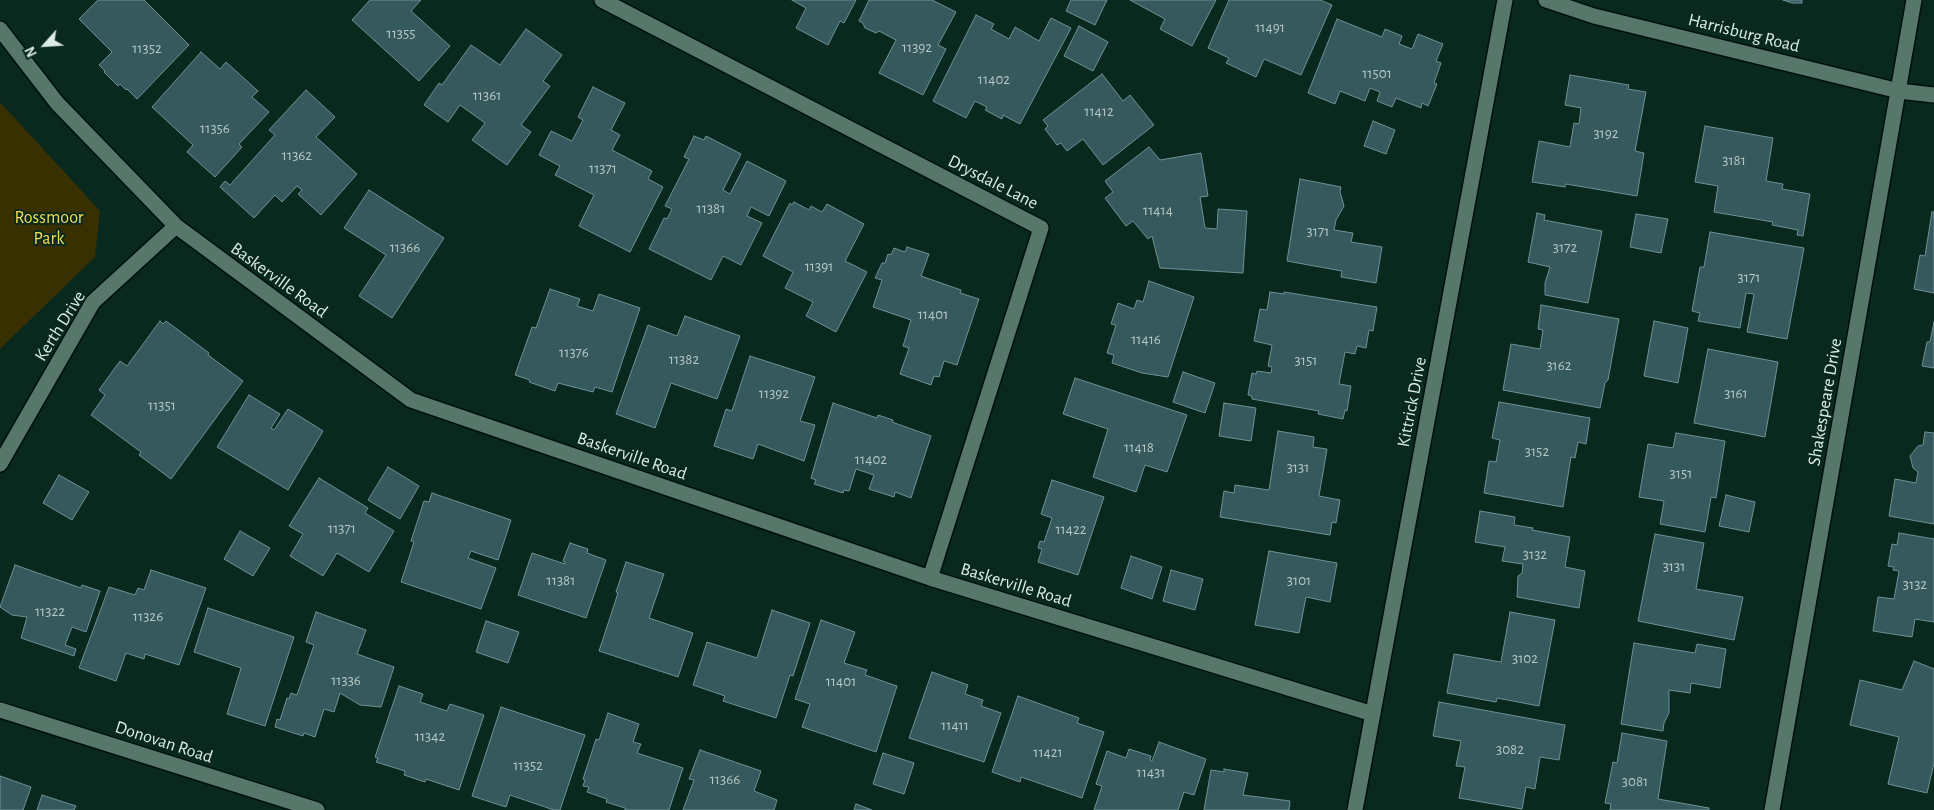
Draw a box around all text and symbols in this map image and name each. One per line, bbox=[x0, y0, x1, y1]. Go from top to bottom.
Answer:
street label: Harrisburg Road bbox=[1686, 9, 1802, 57]
house number: 11491 bbox=[1255, 18, 1285, 36]
north arrow bbox=[20, 20, 70, 70]
house number: 11355 bbox=[386, 24, 416, 42]
house number: 11392 bbox=[902, 38, 932, 56]
house number: 11352 bbox=[132, 39, 162, 57]
text: N bbox=[23, 44, 40, 59]
house number: 11501 bbox=[1362, 64, 1392, 82]
house number: 11402 bbox=[978, 70, 1010, 88]
house number: 11361 bbox=[473, 86, 501, 104]
house number: 11412 bbox=[1084, 102, 1114, 120]
house number: 11356 bbox=[200, 119, 230, 137]
house number: 3192 bbox=[1593, 124, 1619, 142]
house number: 11362 bbox=[282, 146, 312, 164]
street label: Drysdale Lane bbox=[944, 150, 1042, 214]
house number: 3181 bbox=[1722, 151, 1746, 169]
house number: 11371 bbox=[589, 159, 617, 177]
house number: 11381 bbox=[697, 199, 725, 217]
house number: 11414 bbox=[1143, 201, 1173, 219]
park label: Rossmoor Park bbox=[14, 207, 84, 250]
house number: 3171 bbox=[1307, 222, 1329, 240]
street label: Baskerville Road bbox=[226, 238, 332, 322]
house number: 11366 bbox=[390, 238, 420, 256]
house number: 3172 bbox=[1553, 238, 1577, 256]
house number: 11391 bbox=[805, 257, 833, 275]
house number: 3171 bbox=[1738, 268, 1760, 286]
street label: Kerth Drive bbox=[30, 287, 90, 365]
house number: 11401 bbox=[918, 305, 948, 323]
house number: 11416 bbox=[1131, 330, 1161, 348]
street label: Shakespeare Drive bbox=[1803, 337, 1847, 467]
house number: 11376 bbox=[559, 343, 589, 361]
house number: 11382 bbox=[669, 350, 699, 368]
house number: 3151 bbox=[1295, 351, 1317, 369]
street label: Kittrick Drive bbox=[1393, 355, 1431, 449]
house number: 3162 bbox=[1546, 356, 1572, 374]
house number: 11392 bbox=[759, 384, 789, 402]
house number: 3161 bbox=[1724, 384, 1748, 402]
house number: 11351 bbox=[148, 396, 176, 414]
street label: Baskerville Road bbox=[574, 427, 690, 485]
house number: 11418 bbox=[1124, 438, 1154, 456]
house number: 3152 bbox=[1525, 442, 1549, 460]
house number: 11402 bbox=[855, 450, 887, 468]
house number: 3131 bbox=[1287, 458, 1309, 476]
house number: 3151 bbox=[1670, 464, 1692, 482]
house number: 11371 bbox=[328, 519, 356, 537]
house number: 11422 bbox=[1055, 520, 1087, 538]
house number: 3132 bbox=[1523, 545, 1547, 563]
house number: 3131 bbox=[1663, 557, 1685, 575]
street label: Baskerville Road bbox=[958, 558, 1074, 612]
house number: 11381 bbox=[547, 571, 575, 589]
house number: 3101 bbox=[1287, 571, 1311, 589]
house number: 3132 bbox=[1903, 575, 1927, 593]
house number: 11322 bbox=[35, 602, 65, 620]
house number: 11326 bbox=[133, 607, 163, 625]
house number: 3102 bbox=[1512, 649, 1538, 667]
house number: 11336 bbox=[331, 671, 361, 689]
house number: 11401 bbox=[826, 672, 856, 690]
street label: Donovan Road bbox=[112, 716, 216, 768]
house number: 11411 bbox=[941, 716, 969, 734]
house number: 11342 bbox=[415, 727, 445, 745]
house number: 3082 bbox=[1496, 740, 1524, 758]
house number: 11421 bbox=[1033, 743, 1063, 761]
house number: 11352 bbox=[513, 756, 543, 774]
house number: 11431 bbox=[1137, 763, 1165, 781]
house number: 11366 bbox=[710, 770, 740, 788]
house number: 3081 bbox=[1622, 772, 1648, 790]

